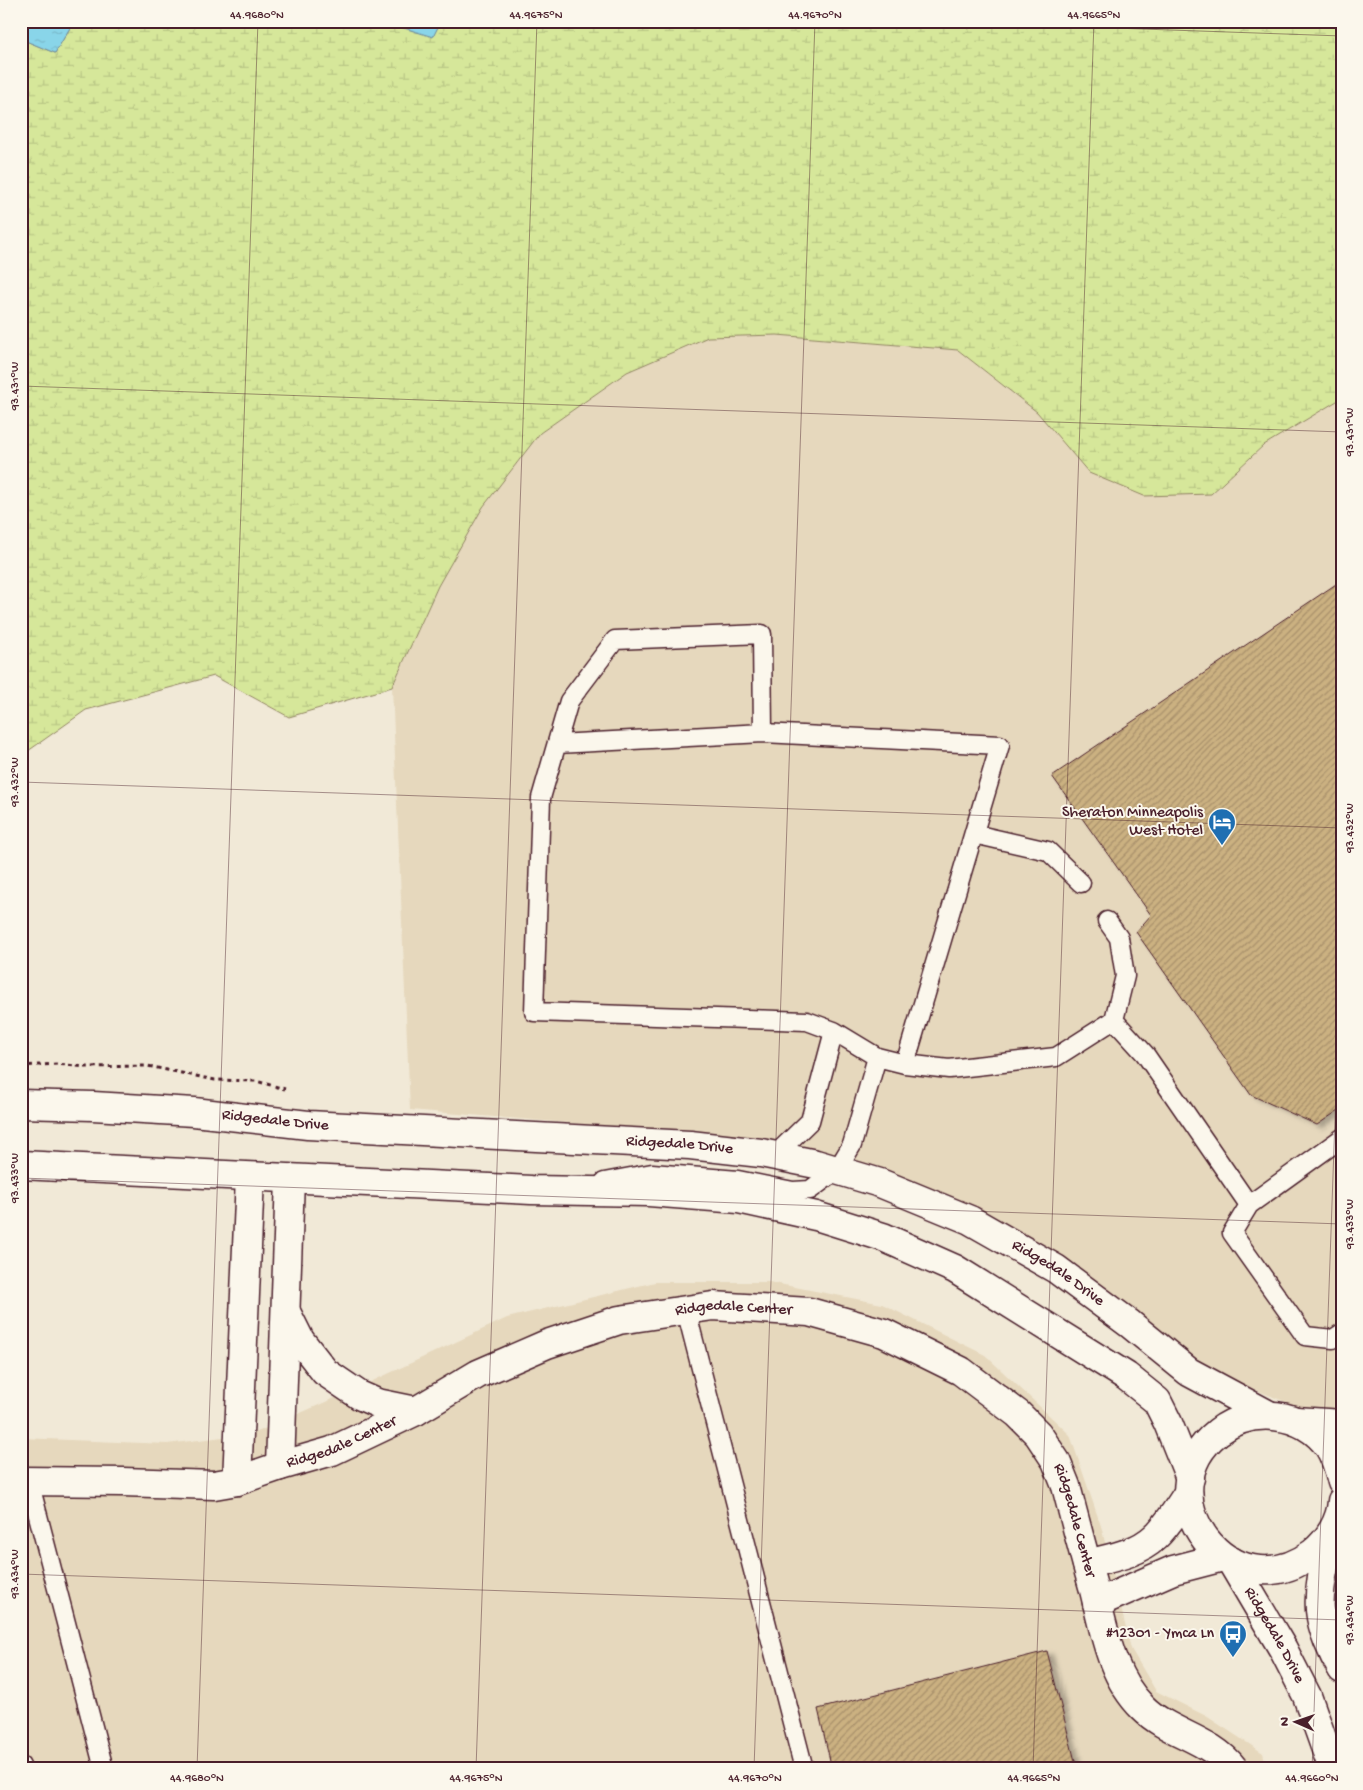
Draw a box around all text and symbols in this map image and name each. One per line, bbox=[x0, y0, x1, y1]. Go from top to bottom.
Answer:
text: 44.9680°N bbox=[230, 9, 284, 23]
text: 44.9675°N bbox=[509, 9, 563, 23]
text: 44.9670°N bbox=[788, 9, 842, 23]
text: 44.9665°N bbox=[1068, 9, 1121, 23]
text: 93.431°W bbox=[9, 362, 23, 411]
text: 93.431°W bbox=[1344, 408, 1358, 457]
text: 93.432°W bbox=[9, 757, 23, 808]
text: 93.432°W bbox=[1344, 803, 1358, 854]
place label: Sheraton Minneapolis West Hotel bbox=[1062, 804, 1204, 841]
hotel icon: Sheraton Minneapolis West Hotel bbox=[1207, 807, 1237, 846]
street label: Ridgedale Drive bbox=[221, 1106, 330, 1136]
street label: Ridgedale Drive bbox=[625, 1132, 735, 1159]
text: 93.433°W bbox=[9, 1153, 23, 1204]
text: 93.433°W bbox=[1344, 1199, 1358, 1250]
street label: Ridgedale Drive bbox=[1008, 1236, 1109, 1311]
street label: Ridgedale Center bbox=[674, 1296, 794, 1321]
street label: Ridgedale Center bbox=[284, 1411, 401, 1473]
street label: Ridgedale Center bbox=[1049, 1461, 1100, 1581]
text: 93.434°W bbox=[9, 1549, 23, 1600]
street label: Ridgedale Drive bbox=[1239, 1584, 1309, 1687]
text: 93.434°W bbox=[1344, 1595, 1358, 1646]
bus stop icon: #12301 - Ymca Ln bbox=[1218, 1619, 1248, 1658]
place label: #12301 - Ymca Ln bbox=[1106, 1625, 1214, 1644]
north arrow bbox=[1270, 1698, 1320, 1748]
text: N bbox=[1277, 1717, 1294, 1726]
text: 44.9680°N bbox=[170, 1772, 224, 1786]
text: 44.9675°N bbox=[449, 1772, 503, 1786]
text: 44.9670°N bbox=[728, 1772, 782, 1786]
text: 44.9665°N bbox=[1008, 1772, 1061, 1786]
text: 44.9660°N bbox=[1285, 1772, 1339, 1786]

